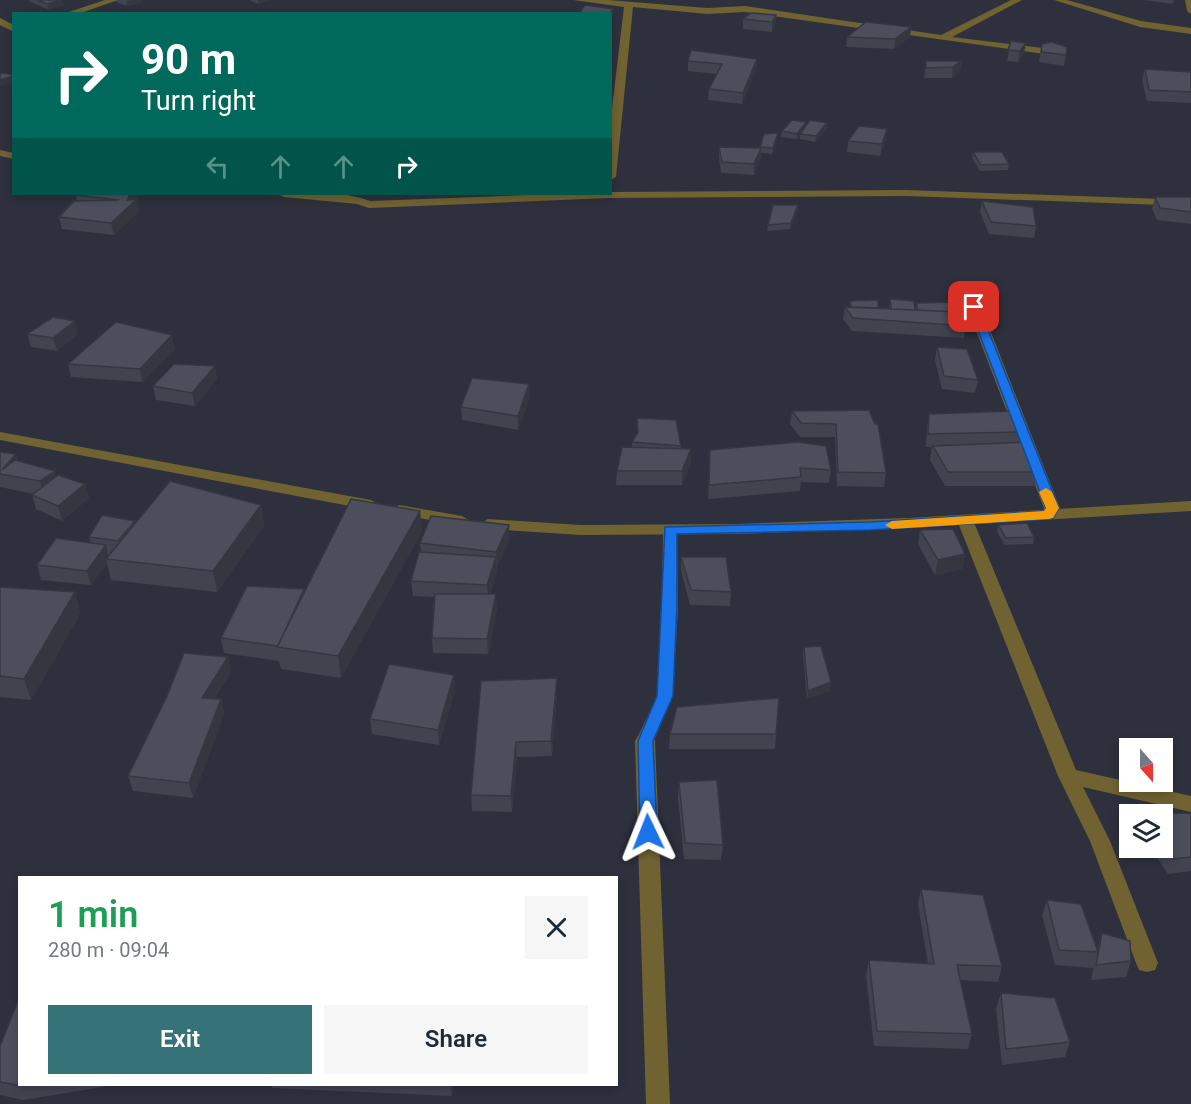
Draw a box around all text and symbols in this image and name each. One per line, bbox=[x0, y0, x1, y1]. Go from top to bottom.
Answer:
text: 90 m bbox=[141, 35, 236, 84]
icon: right bbox=[42, 36, 120, 114]
text: Turn right bbox=[141, 85, 256, 117]
icon: left bbox=[201, 150, 234, 183]
icon: ahead bbox=[264, 150, 297, 183]
icon: ahead bbox=[327, 150, 360, 183]
icon: right bbox=[390, 150, 423, 183]
pin bbox=[948, 281, 999, 332]
icon: arrive bbox=[957, 290, 990, 323]
north arrow bbox=[1119, 738, 1173, 792]
map controls bbox=[1119, 738, 1173, 858]
position arrow bbox=[616, 800, 680, 864]
button: layers bbox=[1119, 804, 1173, 858]
text: 1 min bbox=[48, 894, 138, 936]
button: close bbox=[525, 896, 588, 959]
text: 280 m · 09:04 bbox=[48, 938, 169, 962]
button: Exit bbox=[48, 1005, 312, 1074]
button: Share bbox=[324, 1005, 588, 1074]

